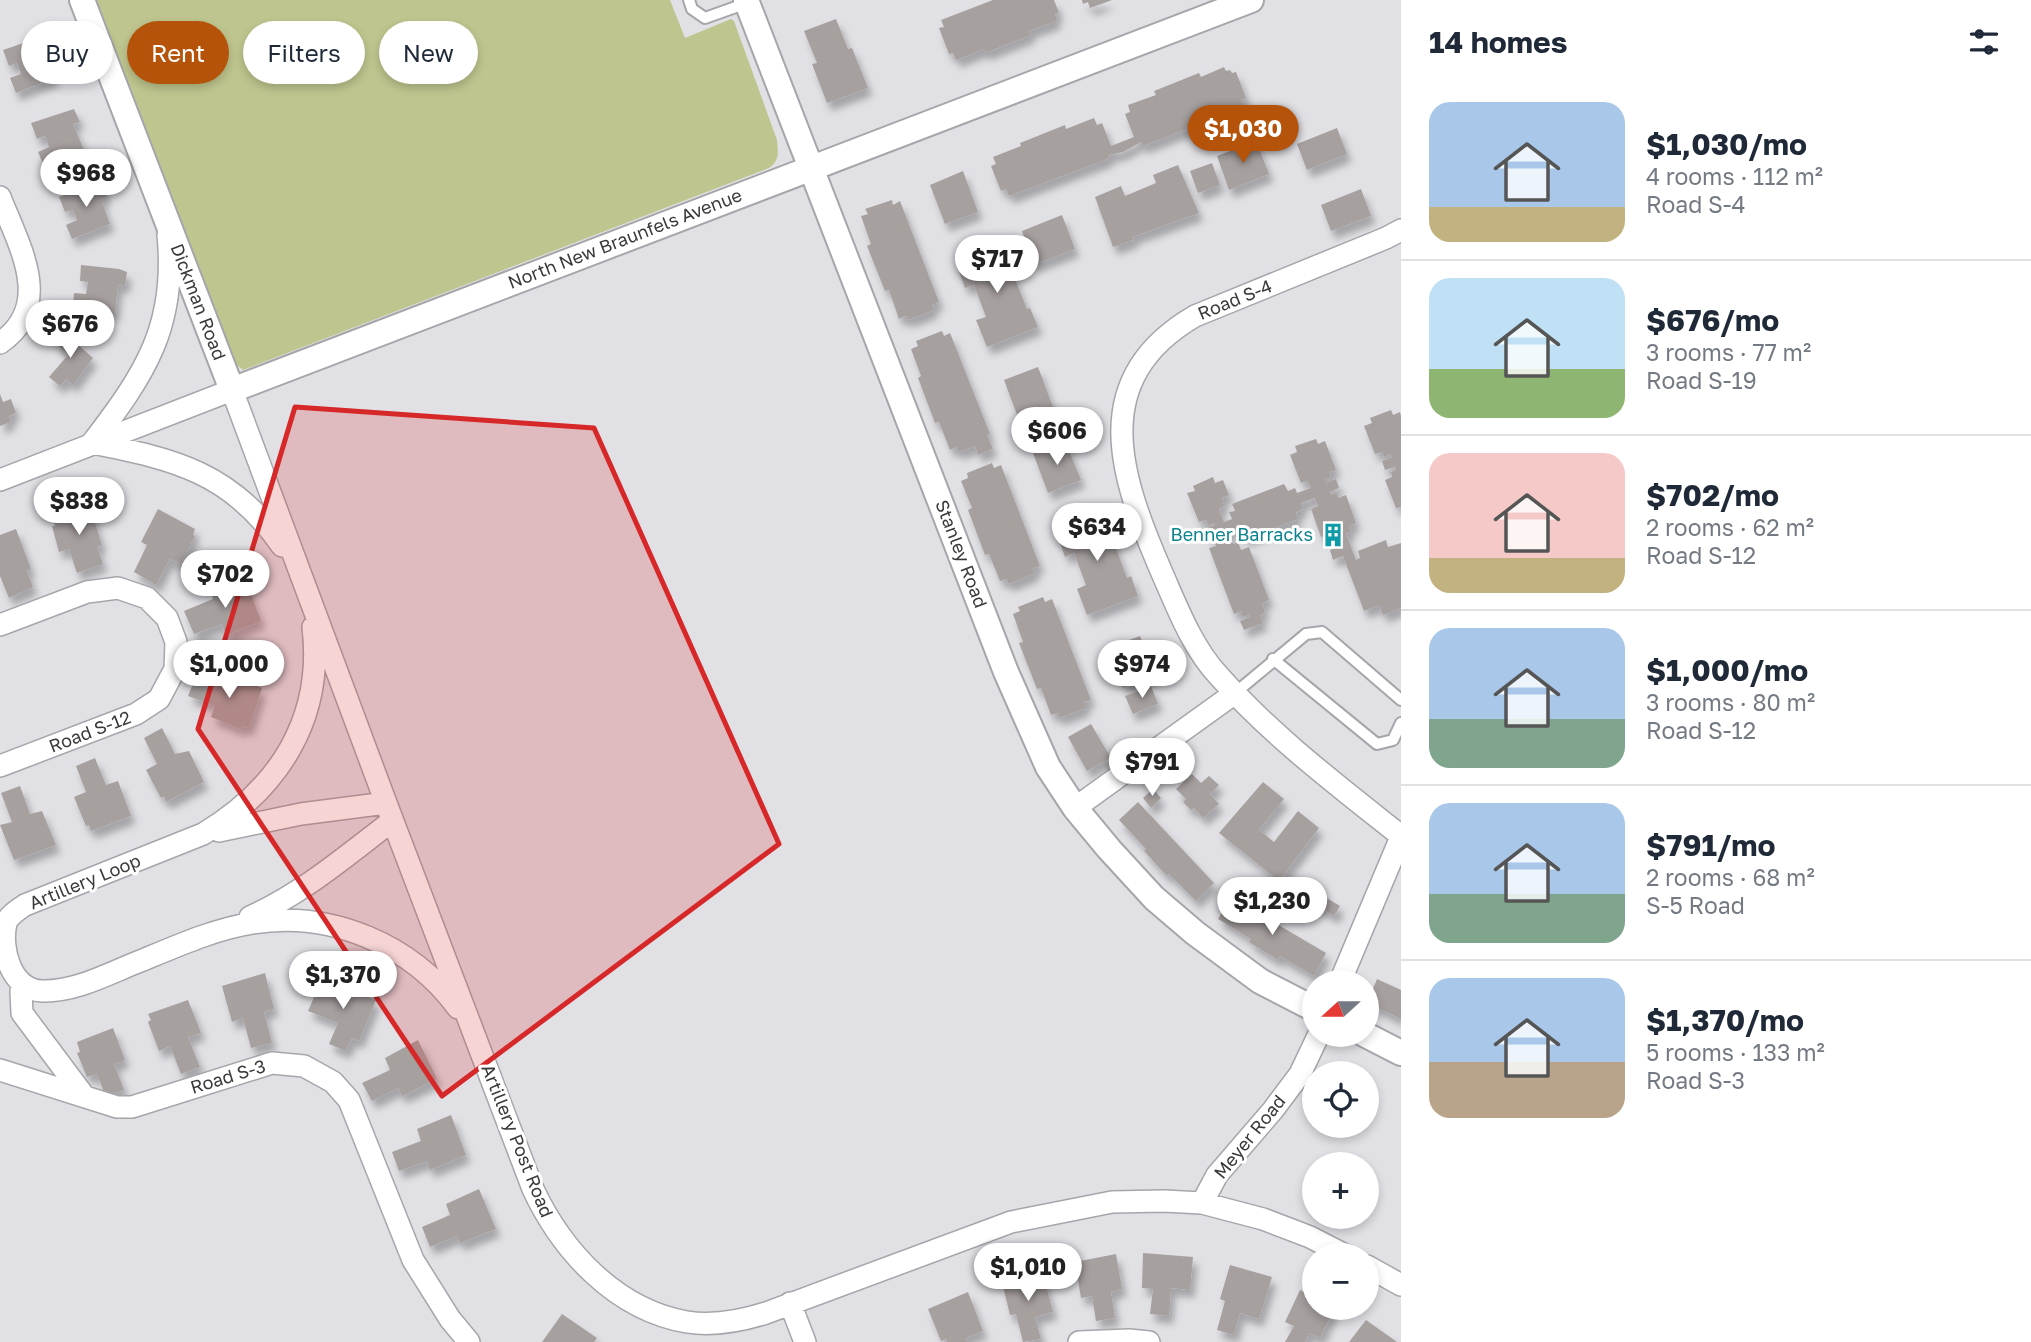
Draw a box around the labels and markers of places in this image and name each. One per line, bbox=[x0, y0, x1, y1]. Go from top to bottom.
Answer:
pin: $1,030 bbox=[1186, 106, 1300, 165]
pin: $968 bbox=[45, 150, 127, 209]
pin: $717 bbox=[956, 236, 1038, 295]
pin: $676 bbox=[29, 300, 111, 360]
pin: $606 bbox=[1016, 407, 1098, 467]
pin: $838 bbox=[38, 477, 120, 537]
pin: $634 bbox=[1056, 504, 1138, 563]
building icon: Benner Barracks bbox=[1319, 521, 1347, 549]
place label: Benner Barracks bbox=[1171, 523, 1313, 545]
pin: $702 bbox=[184, 550, 266, 610]
pin: $1,000 bbox=[172, 640, 286, 700]
pin: $974 bbox=[1101, 640, 1183, 700]
pin: $791 bbox=[1111, 738, 1193, 798]
pin: $1,230 bbox=[1215, 878, 1329, 937]
pin: $1,370 bbox=[286, 951, 400, 1011]
pin: $1,010 bbox=[971, 1244, 1085, 1303]

